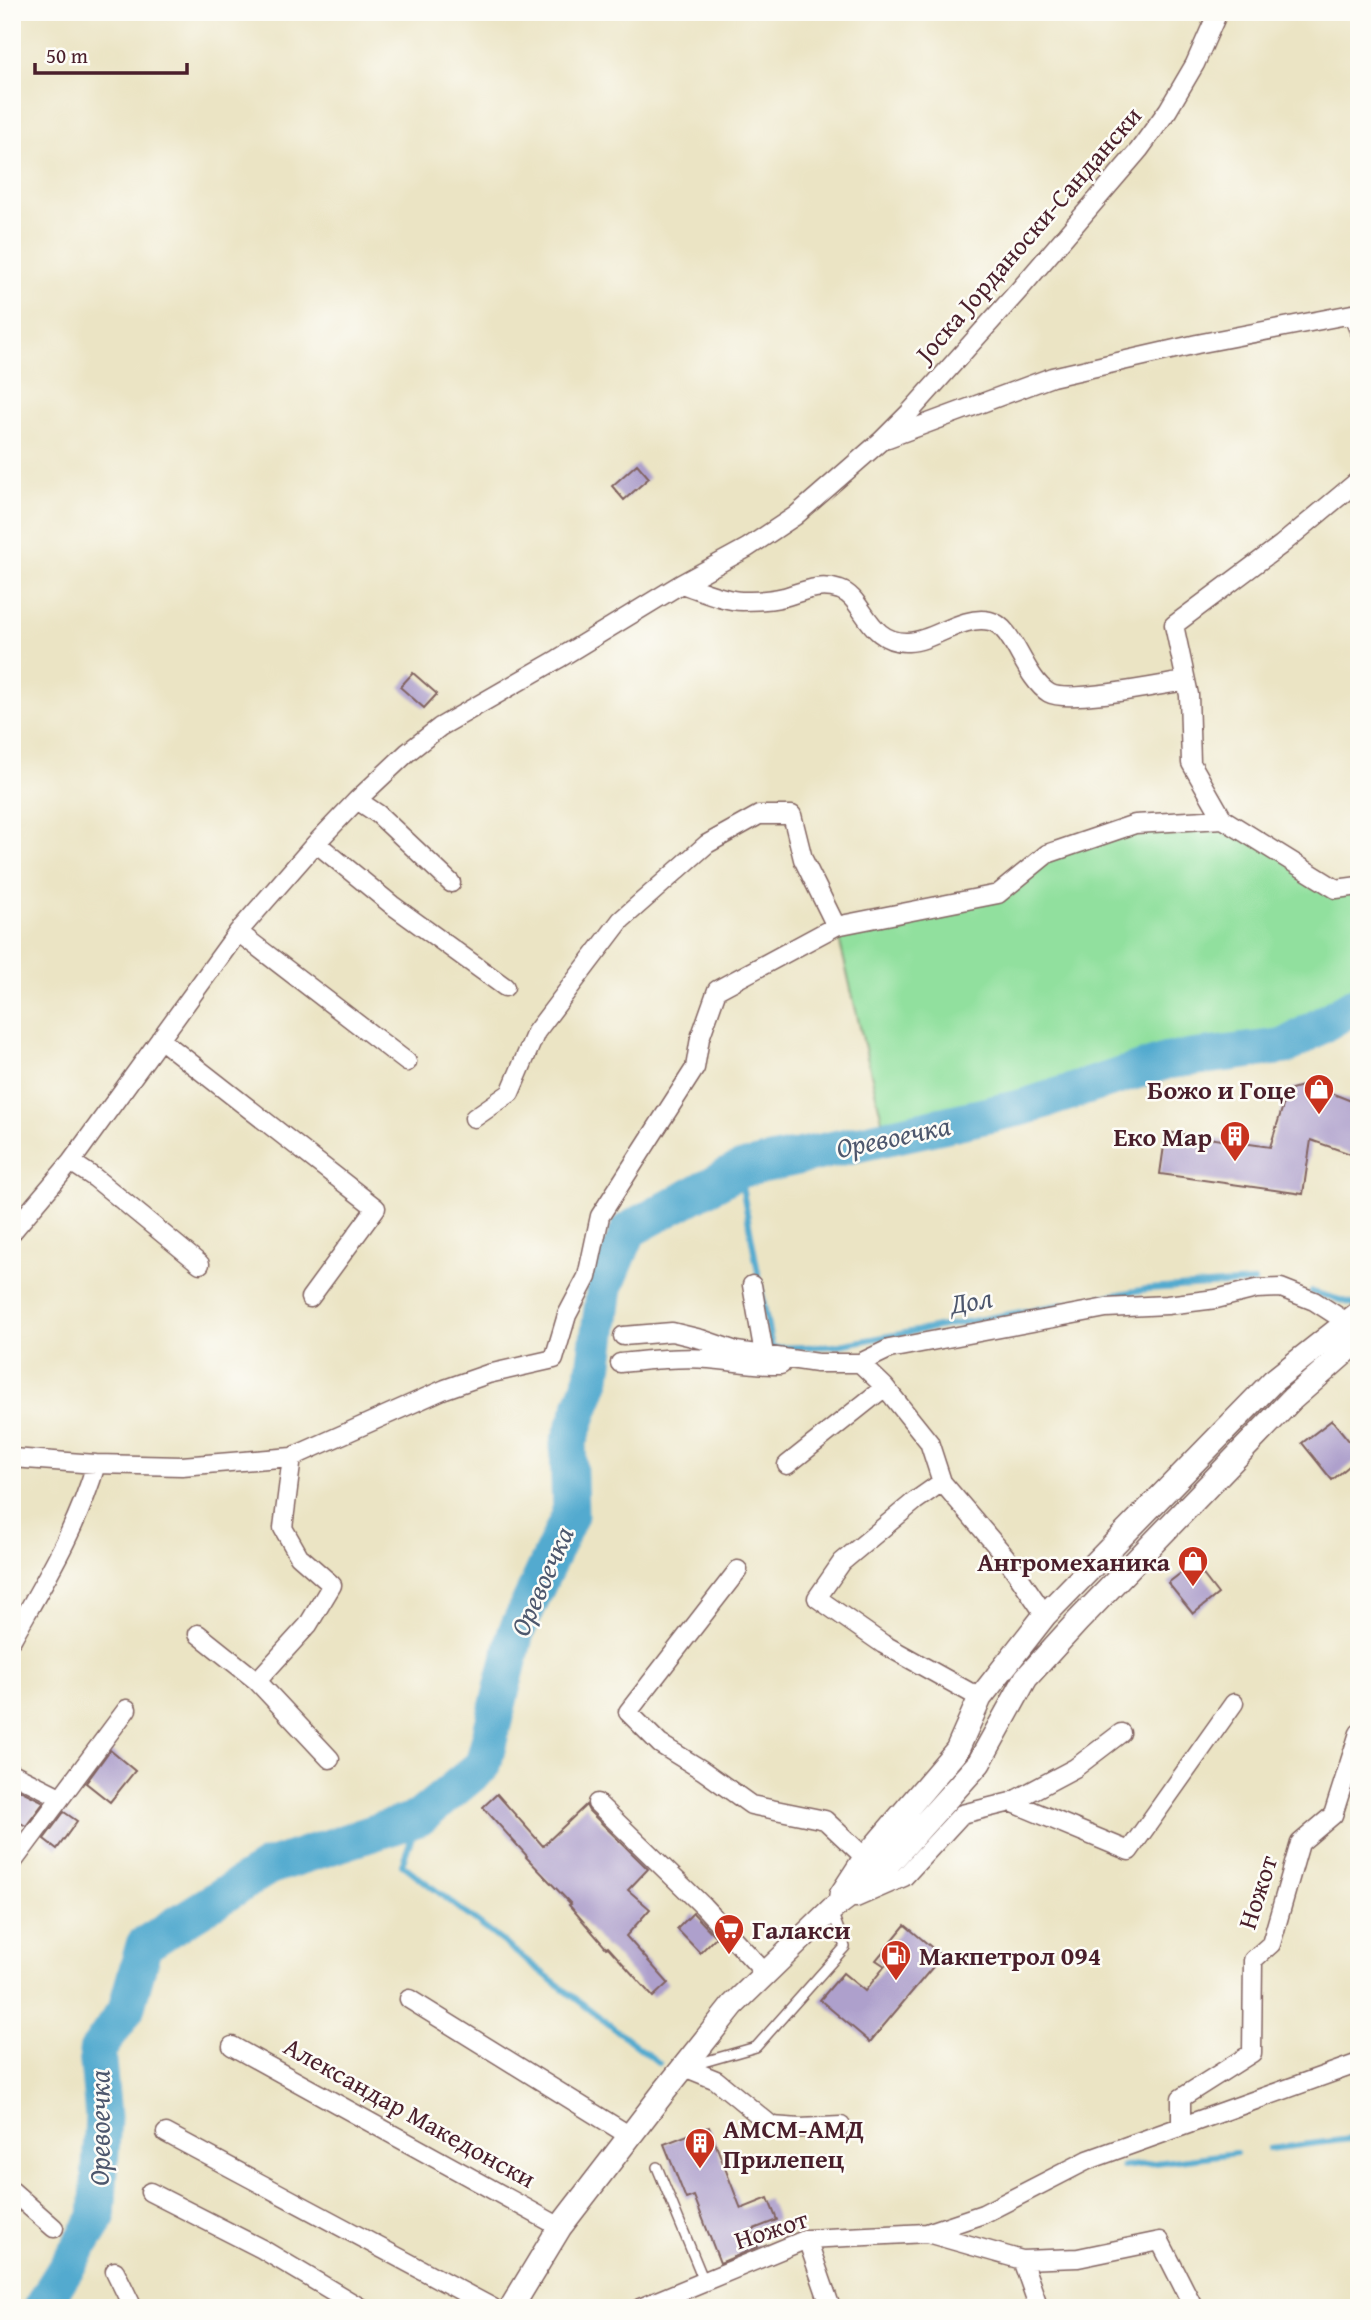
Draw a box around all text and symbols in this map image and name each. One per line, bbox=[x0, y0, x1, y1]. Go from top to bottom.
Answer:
scale bar bbox=[35, 32, 187, 76]
text: 50 m bbox=[46, 40, 88, 71]
street label: Јоска Јорданоски-Сандански bbox=[904, 97, 1150, 373]
place label: Божо и Гоце bbox=[1147, 1070, 1296, 1109]
shop icon: Божо и Гоце bbox=[1302, 1072, 1336, 1116]
water label: Оревоечка bbox=[832, 1104, 954, 1168]
place label: Еко Мар bbox=[1114, 1117, 1212, 1156]
building icon: Еко Мар bbox=[1218, 1119, 1252, 1163]
water label: Дол bbox=[945, 1276, 996, 1324]
water label: Оревоечка bbox=[499, 1520, 583, 1642]
place label: Ангромеханика bbox=[977, 1542, 1171, 1581]
shop icon: Ангромеханика bbox=[1176, 1544, 1210, 1588]
street label: Ножот bbox=[1227, 1850, 1287, 1934]
place label: Галакси bbox=[752, 1910, 851, 1949]
supermarket icon: Галакси bbox=[712, 1912, 746, 1956]
place label: Макпетрол 094 bbox=[919, 1936, 1101, 1975]
fuel station icon: Макпетрол 094 bbox=[879, 1938, 913, 1982]
street label: Александар Македонски bbox=[277, 2026, 543, 2198]
water label: Оревоечка bbox=[78, 2070, 119, 2186]
place label: АМСМ-АМД Прилепец bbox=[723, 2109, 864, 2178]
building icon: АМСМ-АМД Прилепец bbox=[683, 2126, 717, 2170]
street label: Ножот bbox=[729, 2199, 813, 2259]

